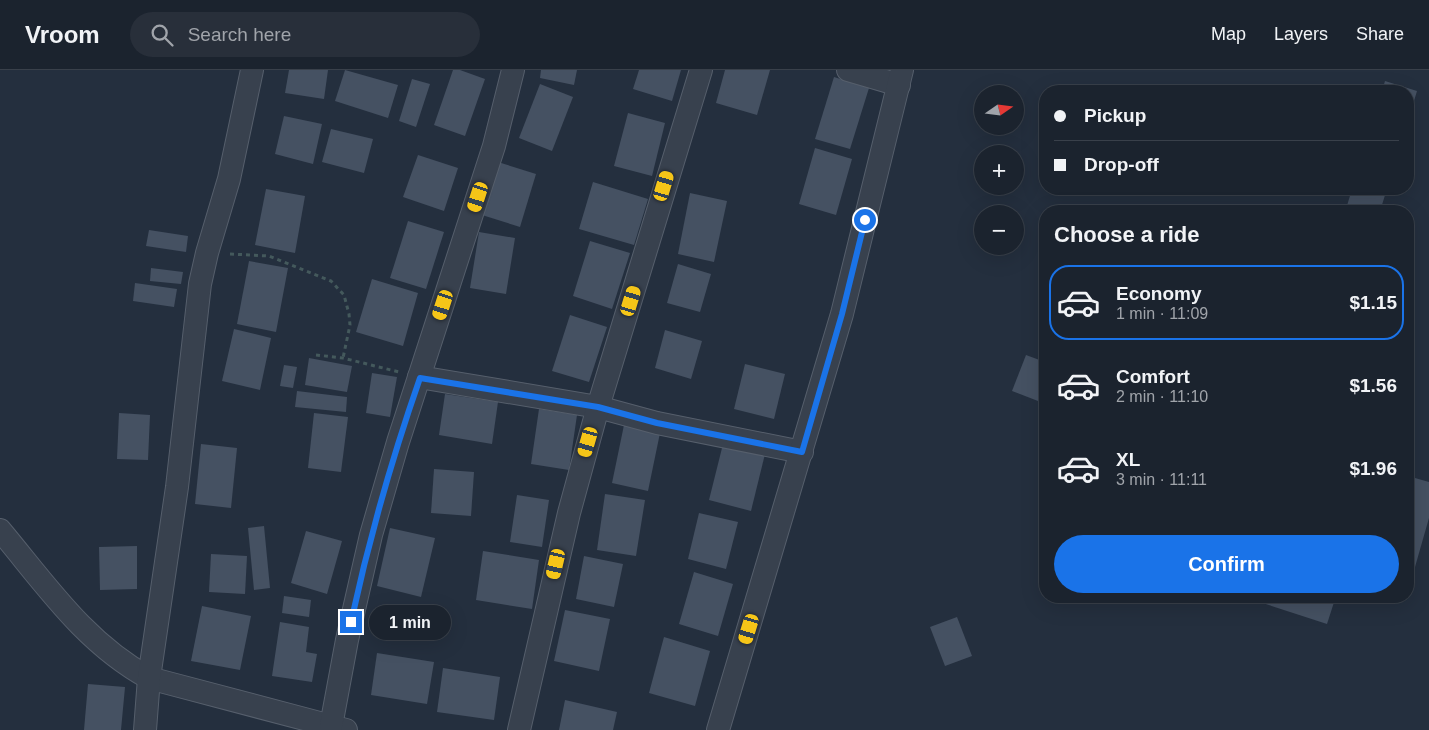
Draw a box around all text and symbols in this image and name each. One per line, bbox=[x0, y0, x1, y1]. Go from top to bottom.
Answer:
search box bbox=[130, 12, 480, 57]
text: Vroom bbox=[25, 21, 100, 48]
icon: search bbox=[148, 21, 176, 49]
text: Search here bbox=[188, 24, 291, 45]
text: Map bbox=[1211, 24, 1246, 44]
text: Layers bbox=[1274, 24, 1328, 44]
text: Share bbox=[1356, 24, 1404, 44]
north arrow bbox=[974, 85, 1024, 135]
map controls bbox=[974, 85, 1024, 255]
text: Pickup bbox=[1084, 105, 1146, 126]
button: + bbox=[974, 145, 1024, 195]
text: Drop-off bbox=[1084, 154, 1159, 175]
car bbox=[652, 169, 675, 203]
car bbox=[466, 180, 489, 214]
button: − bbox=[974, 205, 1024, 255]
route start bbox=[854, 209, 876, 231]
text: Choose a ride bbox=[1054, 222, 1199, 247]
icon: car bbox=[1056, 280, 1101, 325]
text: Economy bbox=[1116, 283, 1202, 304]
car bbox=[619, 284, 642, 318]
car bbox=[431, 288, 454, 322]
text: $1.15 bbox=[1349, 292, 1397, 313]
text: 1 min · 11:09 bbox=[1116, 305, 1208, 322]
icon: car bbox=[1056, 363, 1101, 408]
text: Comfort bbox=[1116, 366, 1190, 387]
text: $1.56 bbox=[1349, 375, 1397, 396]
text: 2 min · 11:10 bbox=[1116, 388, 1208, 405]
car bbox=[576, 426, 599, 458]
icon: car bbox=[1056, 446, 1101, 491]
text: XL bbox=[1116, 449, 1140, 470]
text: $1.96 bbox=[1349, 458, 1397, 479]
text: 3 min · 11:11 bbox=[1116, 471, 1207, 488]
button: Confirm bbox=[1054, 535, 1399, 593]
car bbox=[545, 548, 566, 580]
callout: 1 min bbox=[368, 604, 451, 640]
route end bbox=[340, 611, 362, 633]
car bbox=[737, 612, 760, 646]
text: 1 min bbox=[389, 614, 431, 631]

